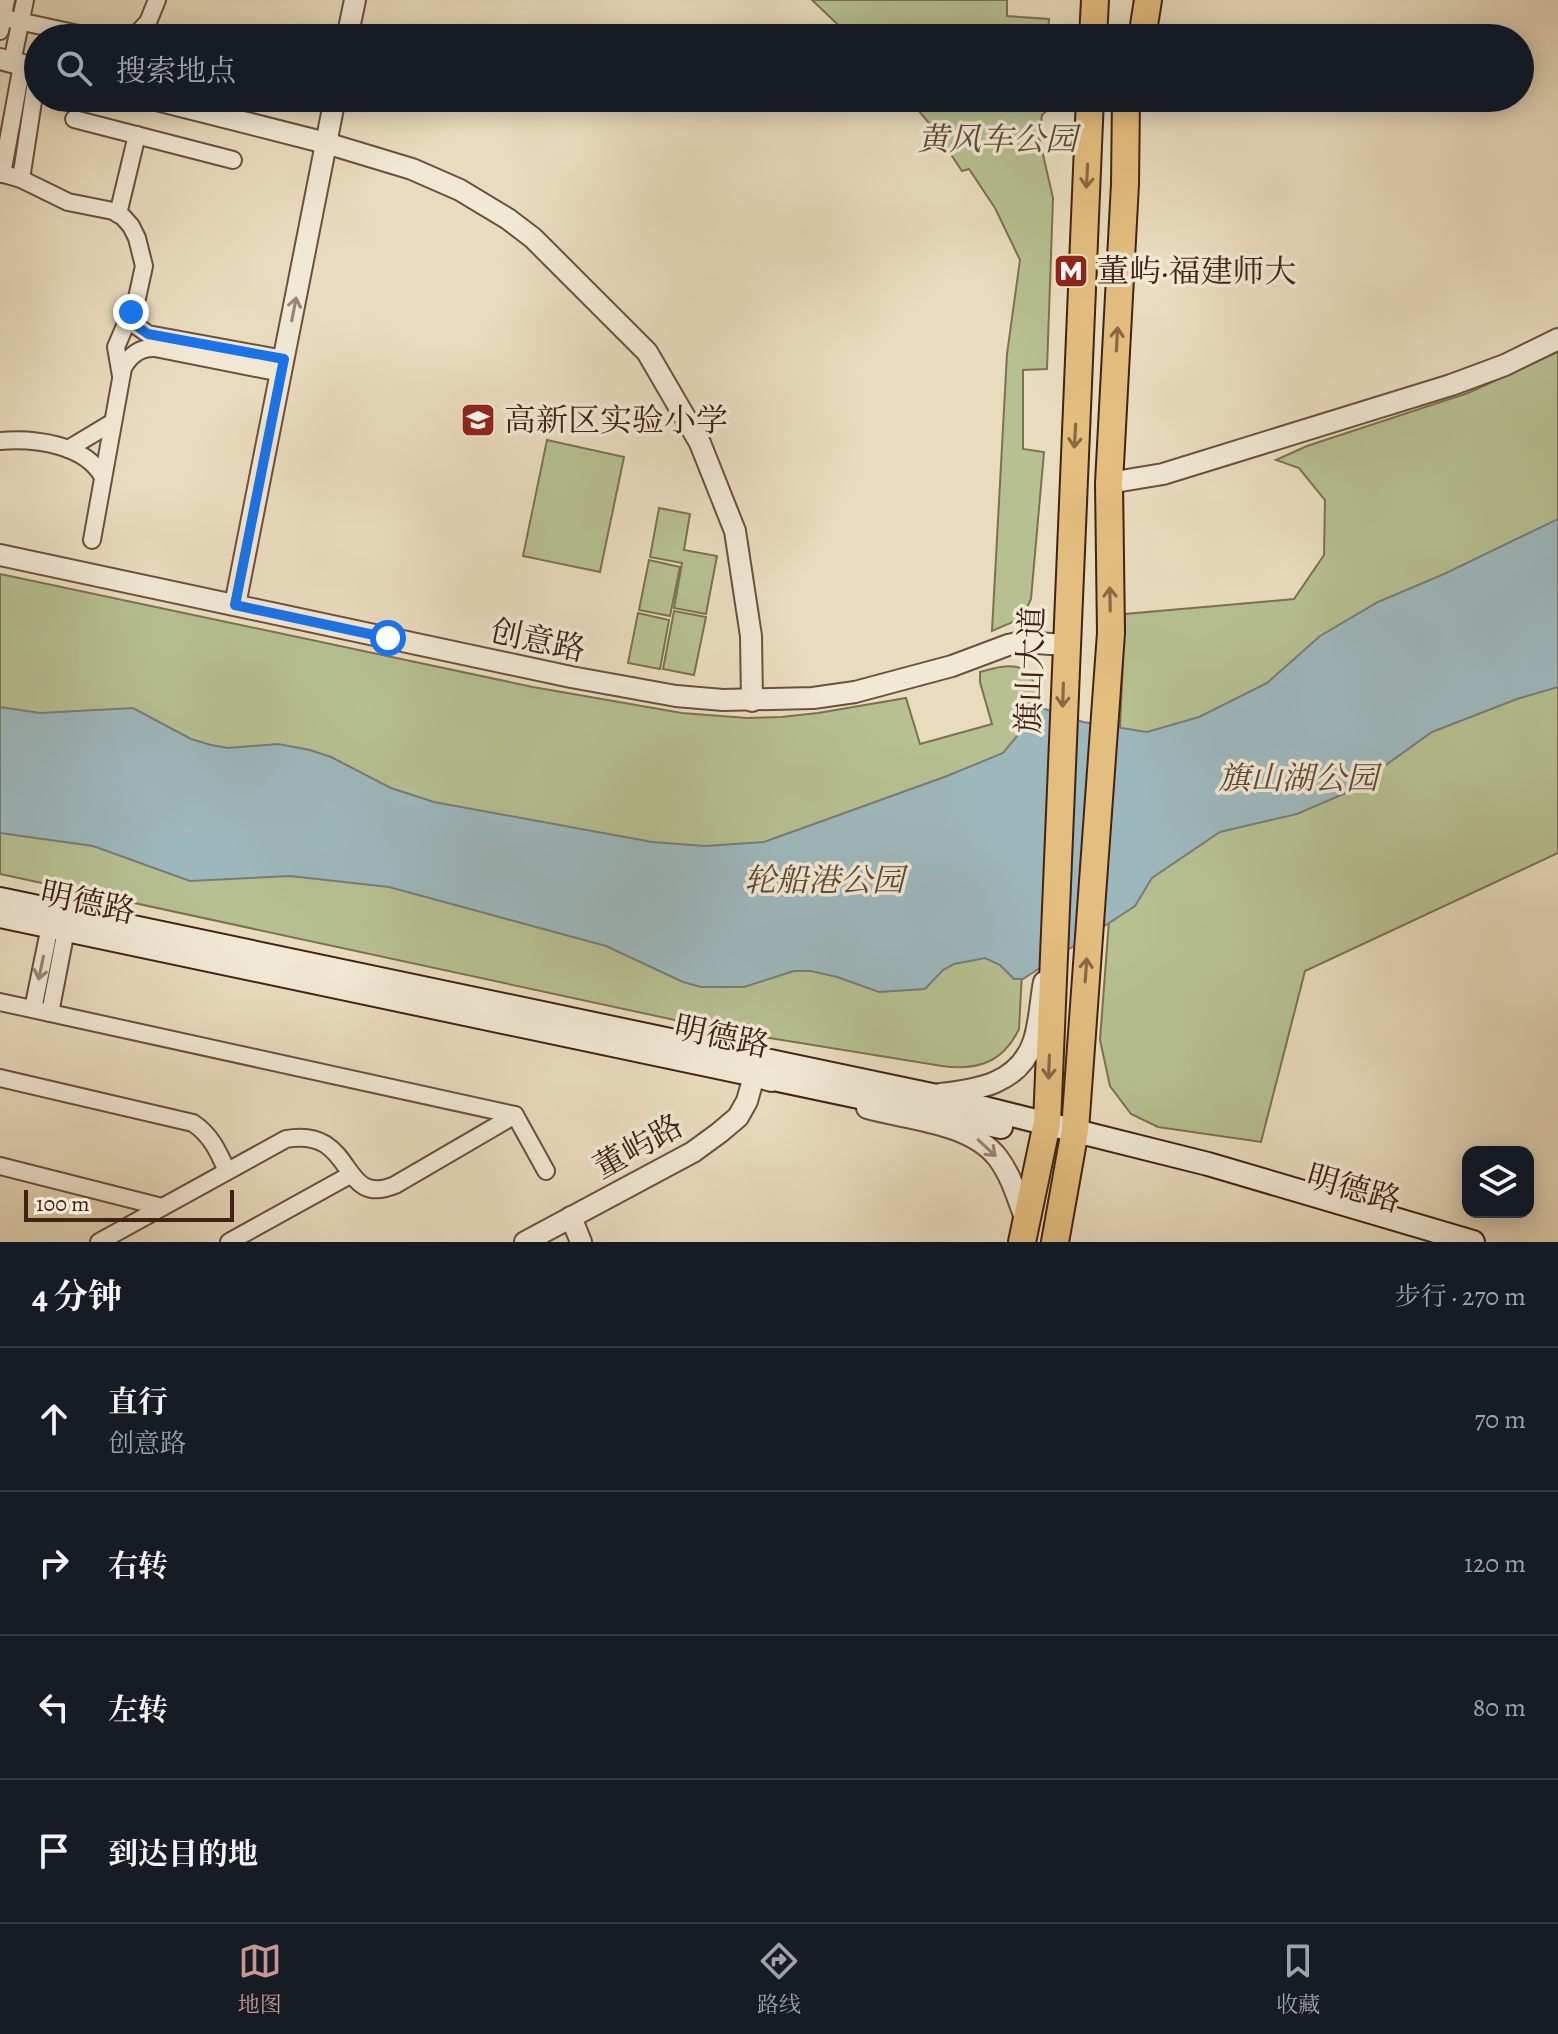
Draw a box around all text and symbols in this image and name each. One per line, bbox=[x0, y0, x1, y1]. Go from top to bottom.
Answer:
search box bbox=[24, 24, 1534, 112]
icon: search bbox=[52, 46, 96, 90]
text: 搜索地点 bbox=[116, 51, 236, 91]
park label: 黄风车公园 bbox=[917, 117, 1082, 161]
one-way arrow bbox=[1079, 162, 1094, 189]
place label: 董屿·福建师大 bbox=[1097, 249, 1297, 293]
metro station icon: 董屿·福建师大 bbox=[1052, 252, 1090, 290]
route end bbox=[113, 294, 149, 330]
one-way arrow bbox=[287, 297, 302, 322]
one-way arrow bbox=[1110, 326, 1125, 353]
place label: 高新区实验小学 bbox=[504, 398, 728, 442]
school or university icon: 高新区实验小学 bbox=[459, 401, 497, 439]
one-way arrow bbox=[1067, 422, 1082, 449]
one-way arrow bbox=[1103, 586, 1118, 613]
street label: 旗山大道 bbox=[1006, 605, 1054, 735]
street label: 创意路 bbox=[486, 608, 590, 672]
route start bbox=[370, 620, 406, 656]
one-way arrow bbox=[1056, 681, 1071, 708]
park label: 旗山湖公园 bbox=[1218, 756, 1383, 800]
park label: 轮船港公园 bbox=[744, 858, 909, 902]
street label: 明德路 bbox=[36, 870, 140, 934]
one-way arrow bbox=[33, 955, 48, 980]
one-way arrow bbox=[1079, 957, 1094, 984]
street label: 明德路 bbox=[670, 1004, 774, 1068]
one-way arrow bbox=[1041, 1053, 1056, 1080]
street label: 董屿路 bbox=[585, 1103, 691, 1189]
one-way arrow bbox=[977, 1138, 997, 1157]
map controls bbox=[1462, 1146, 1534, 1218]
button: layers bbox=[1462, 1146, 1534, 1218]
street label: 明德路 bbox=[1302, 1154, 1406, 1222]
scale bar bbox=[24, 1186, 234, 1222]
text: 100 m bbox=[36, 1189, 90, 1219]
text: 4 分钟 bbox=[32, 1273, 122, 1320]
text: 步行 · 270 m bbox=[1395, 1279, 1526, 1314]
text: 直行 bbox=[108, 1382, 168, 1422]
icon: ahead bbox=[32, 1397, 76, 1441]
text: 70 m bbox=[1474, 1402, 1526, 1437]
text: 创意路 bbox=[108, 1426, 186, 1461]
icon: right bbox=[32, 1541, 76, 1585]
text: 右转 bbox=[108, 1546, 168, 1586]
text: 120 m bbox=[1464, 1546, 1526, 1581]
icon: left bbox=[32, 1685, 76, 1729]
text: 左转 bbox=[108, 1690, 168, 1730]
text: 80 m bbox=[1473, 1690, 1526, 1725]
icon: arrive bbox=[32, 1829, 76, 1873]
text: 到达目的地 bbox=[108, 1834, 258, 1874]
tab: 地图 bbox=[238, 1939, 282, 2020]
tab: 路线 bbox=[757, 1939, 801, 2020]
tab: 收藏 bbox=[1276, 1939, 1320, 2020]

